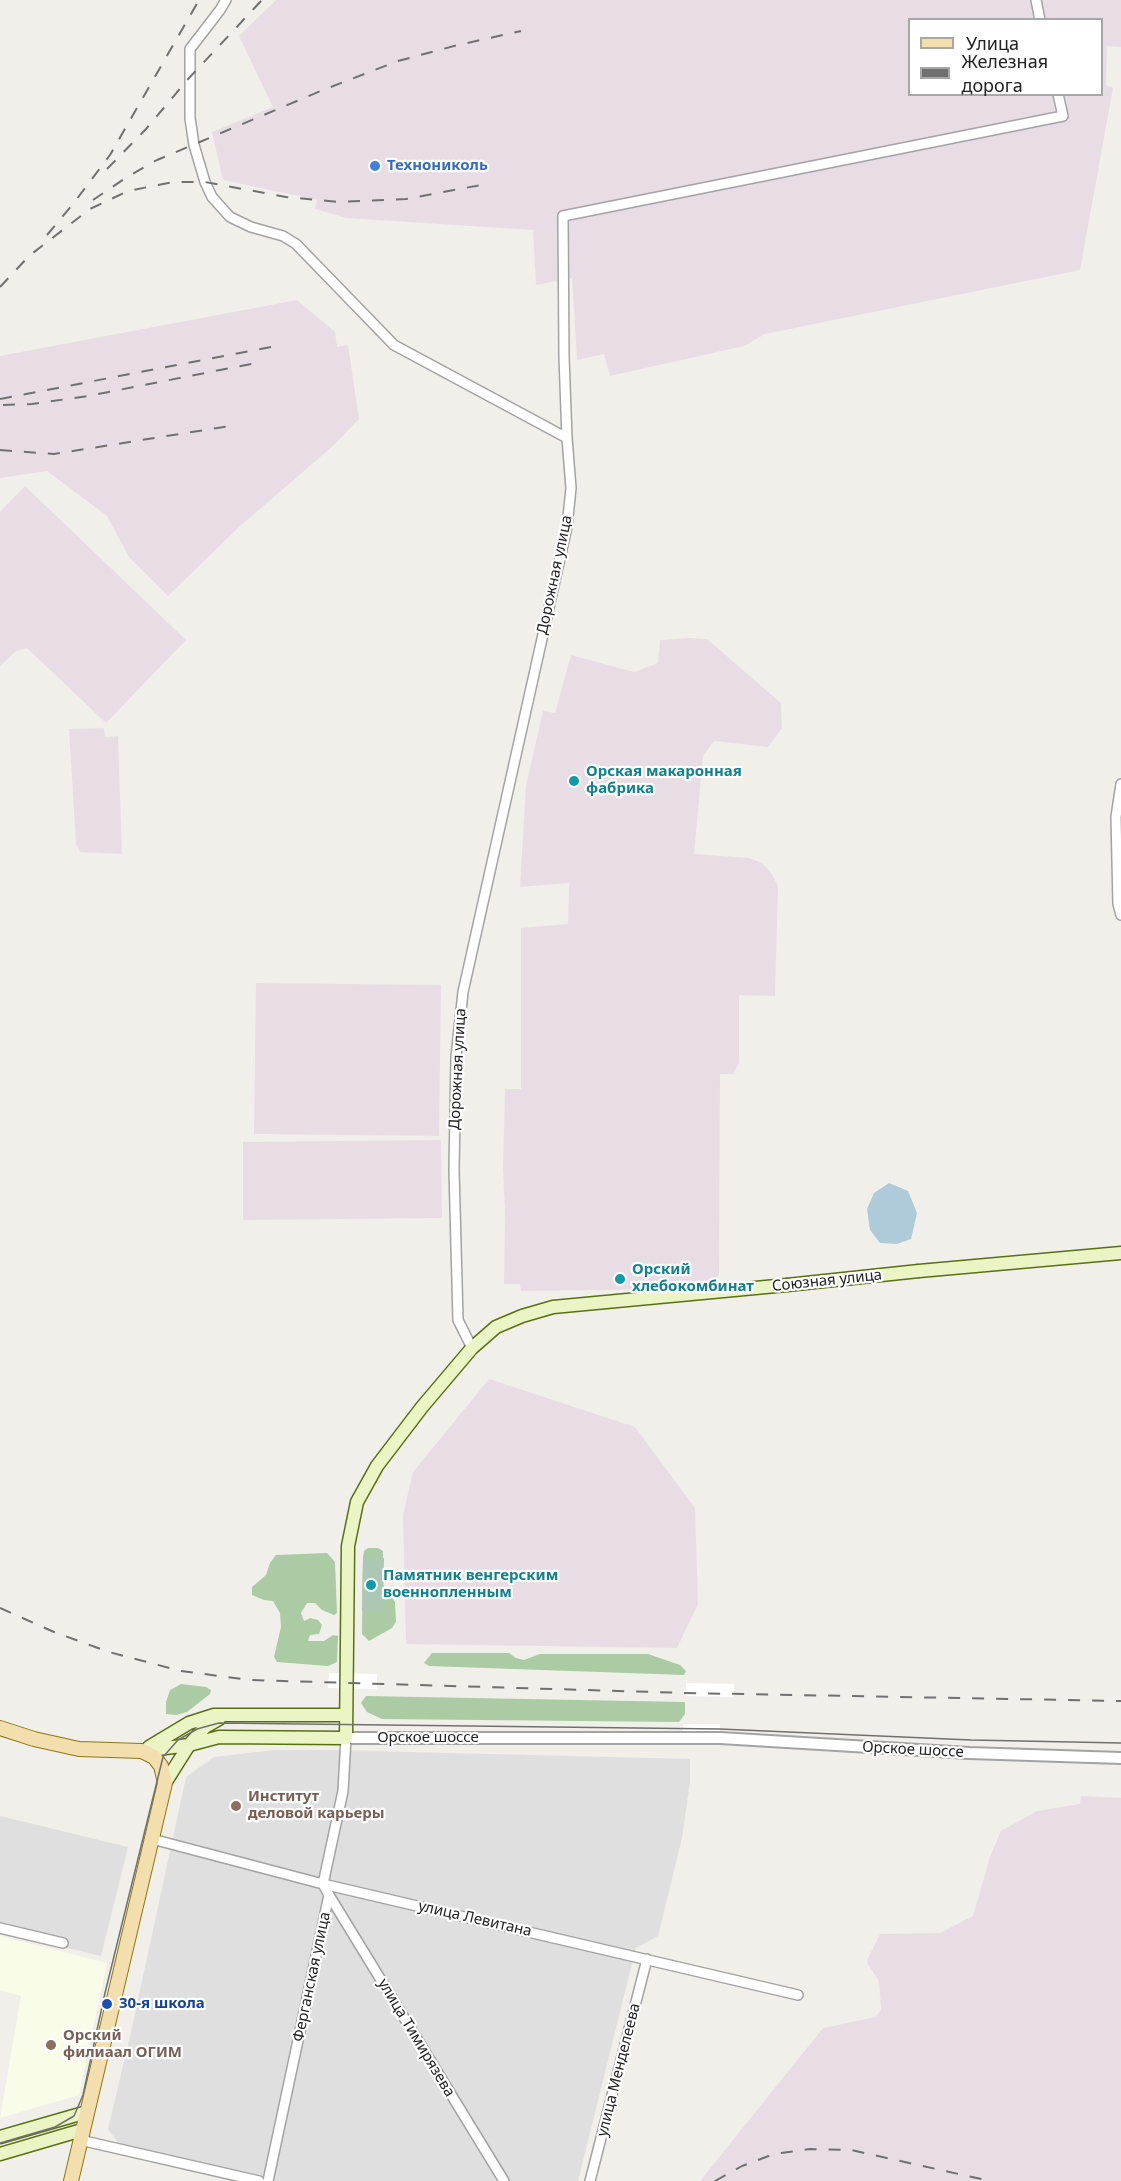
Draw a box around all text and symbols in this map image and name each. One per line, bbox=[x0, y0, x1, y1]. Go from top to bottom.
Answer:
legend bbox=[908, 18, 1103, 96]
text: Улица bbox=[966, 31, 1019, 55]
text: Железная дорога bbox=[962, 49, 1048, 97]
place label: Технониколь bbox=[387, 157, 488, 175]
marker: Технониколь bbox=[368, 159, 382, 173]
street label: Дорожная улица bbox=[534, 514, 576, 636]
place label: Орская макаронная фабрика bbox=[586, 763, 742, 798]
marker: Орская макаронная фабрика bbox=[567, 774, 581, 788]
street label: Дорожная улица bbox=[446, 1008, 470, 1130]
place label: Орский хлебокомбинат bbox=[632, 1261, 754, 1296]
street label: Союзная улица bbox=[771, 1266, 883, 1296]
marker: Орский хлебокомбинат bbox=[613, 1272, 627, 1286]
place label: Памятник венгерским военнопленным bbox=[383, 1567, 558, 1602]
marker: Памятник венгерским военнопленным bbox=[364, 1578, 378, 1592]
street label: Орское шоссе bbox=[377, 1729, 479, 1747]
street label: Орское шоссе bbox=[862, 1738, 964, 1762]
place label: Институт деловой карьеры bbox=[248, 1788, 385, 1823]
marker: Институт деловой карьеры bbox=[229, 1799, 243, 1813]
street label: улица Левитана bbox=[417, 1897, 533, 1941]
street label: Ферганская улица bbox=[289, 1910, 335, 2044]
street label: улица Тимирязева bbox=[374, 1976, 458, 2100]
place label: 30-я школа bbox=[119, 1995, 205, 2013]
marker: 30-я школа bbox=[100, 1997, 114, 2011]
street label: улица Менделеева bbox=[594, 2001, 644, 2139]
place label: Орский филиаал ОГИМ bbox=[63, 2027, 182, 2062]
marker: Орский филиаал ОГИМ bbox=[44, 2038, 58, 2052]

